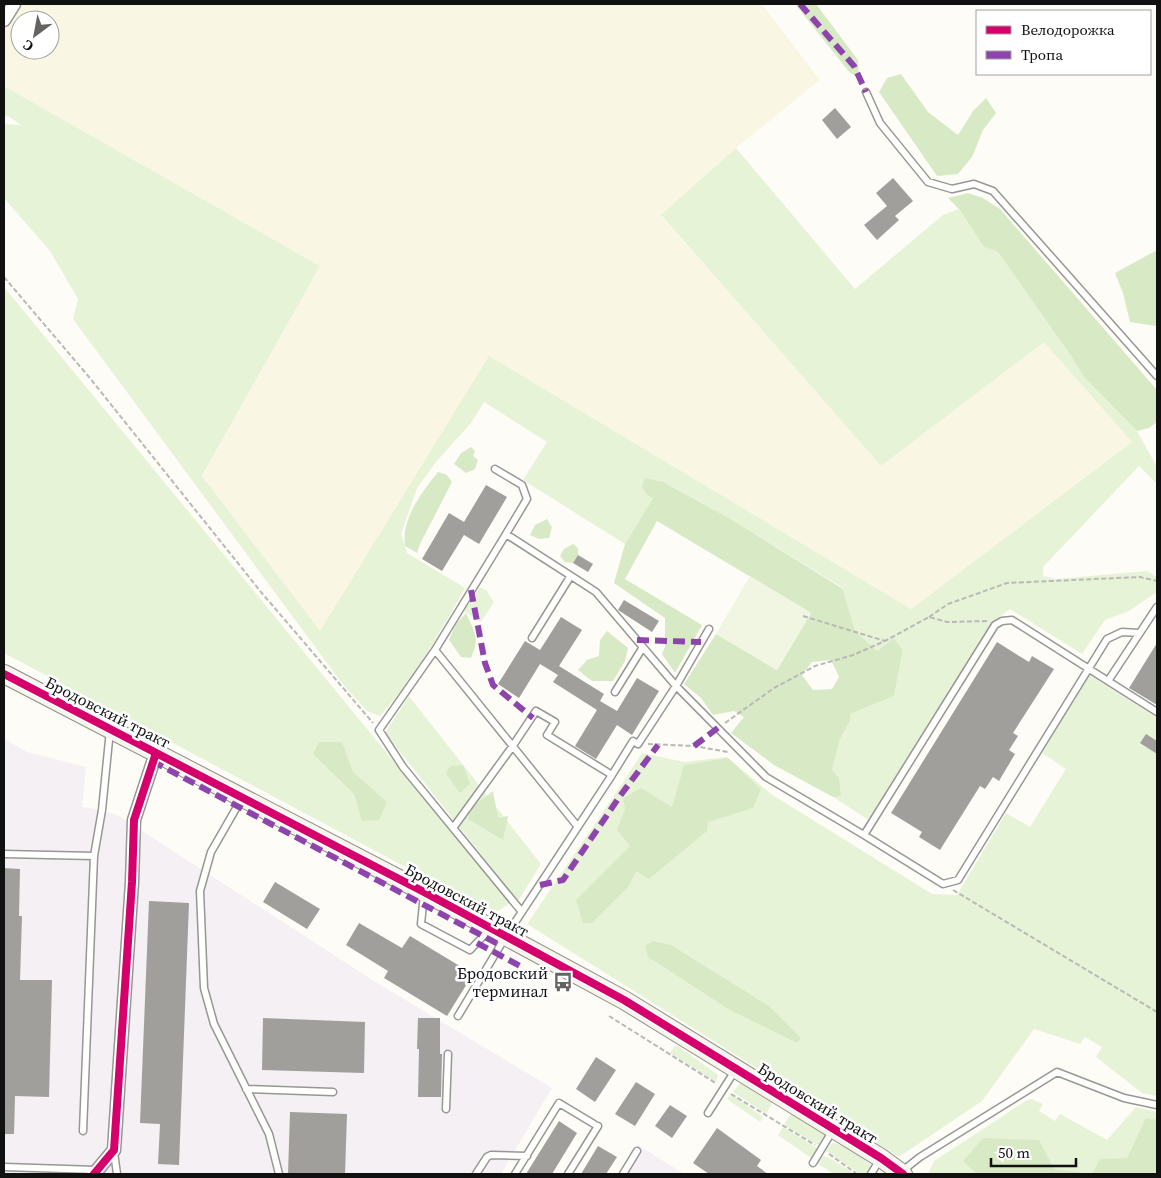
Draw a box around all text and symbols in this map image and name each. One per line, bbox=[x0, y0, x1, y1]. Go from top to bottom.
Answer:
north arrow bbox=[10, 10, 60, 60]
legend bbox=[976, 10, 1151, 75]
text: Велодорожка bbox=[1021, 19, 1115, 40]
text: С bbox=[19, 35, 37, 57]
text: Тропа bbox=[1021, 44, 1063, 65]
street label: Бродовский тракт bbox=[42, 671, 175, 753]
street label: Бродовский тракт bbox=[401, 858, 533, 942]
place label: Бродовский терминал bbox=[457, 962, 548, 1002]
bus stop icon: Бродовский терминал bbox=[552, 971, 574, 993]
street label: Бродовский тракт bbox=[754, 1057, 883, 1149]
scale bar bbox=[991, 1136, 1076, 1168]
text: 50 m bbox=[998, 1142, 1030, 1163]

